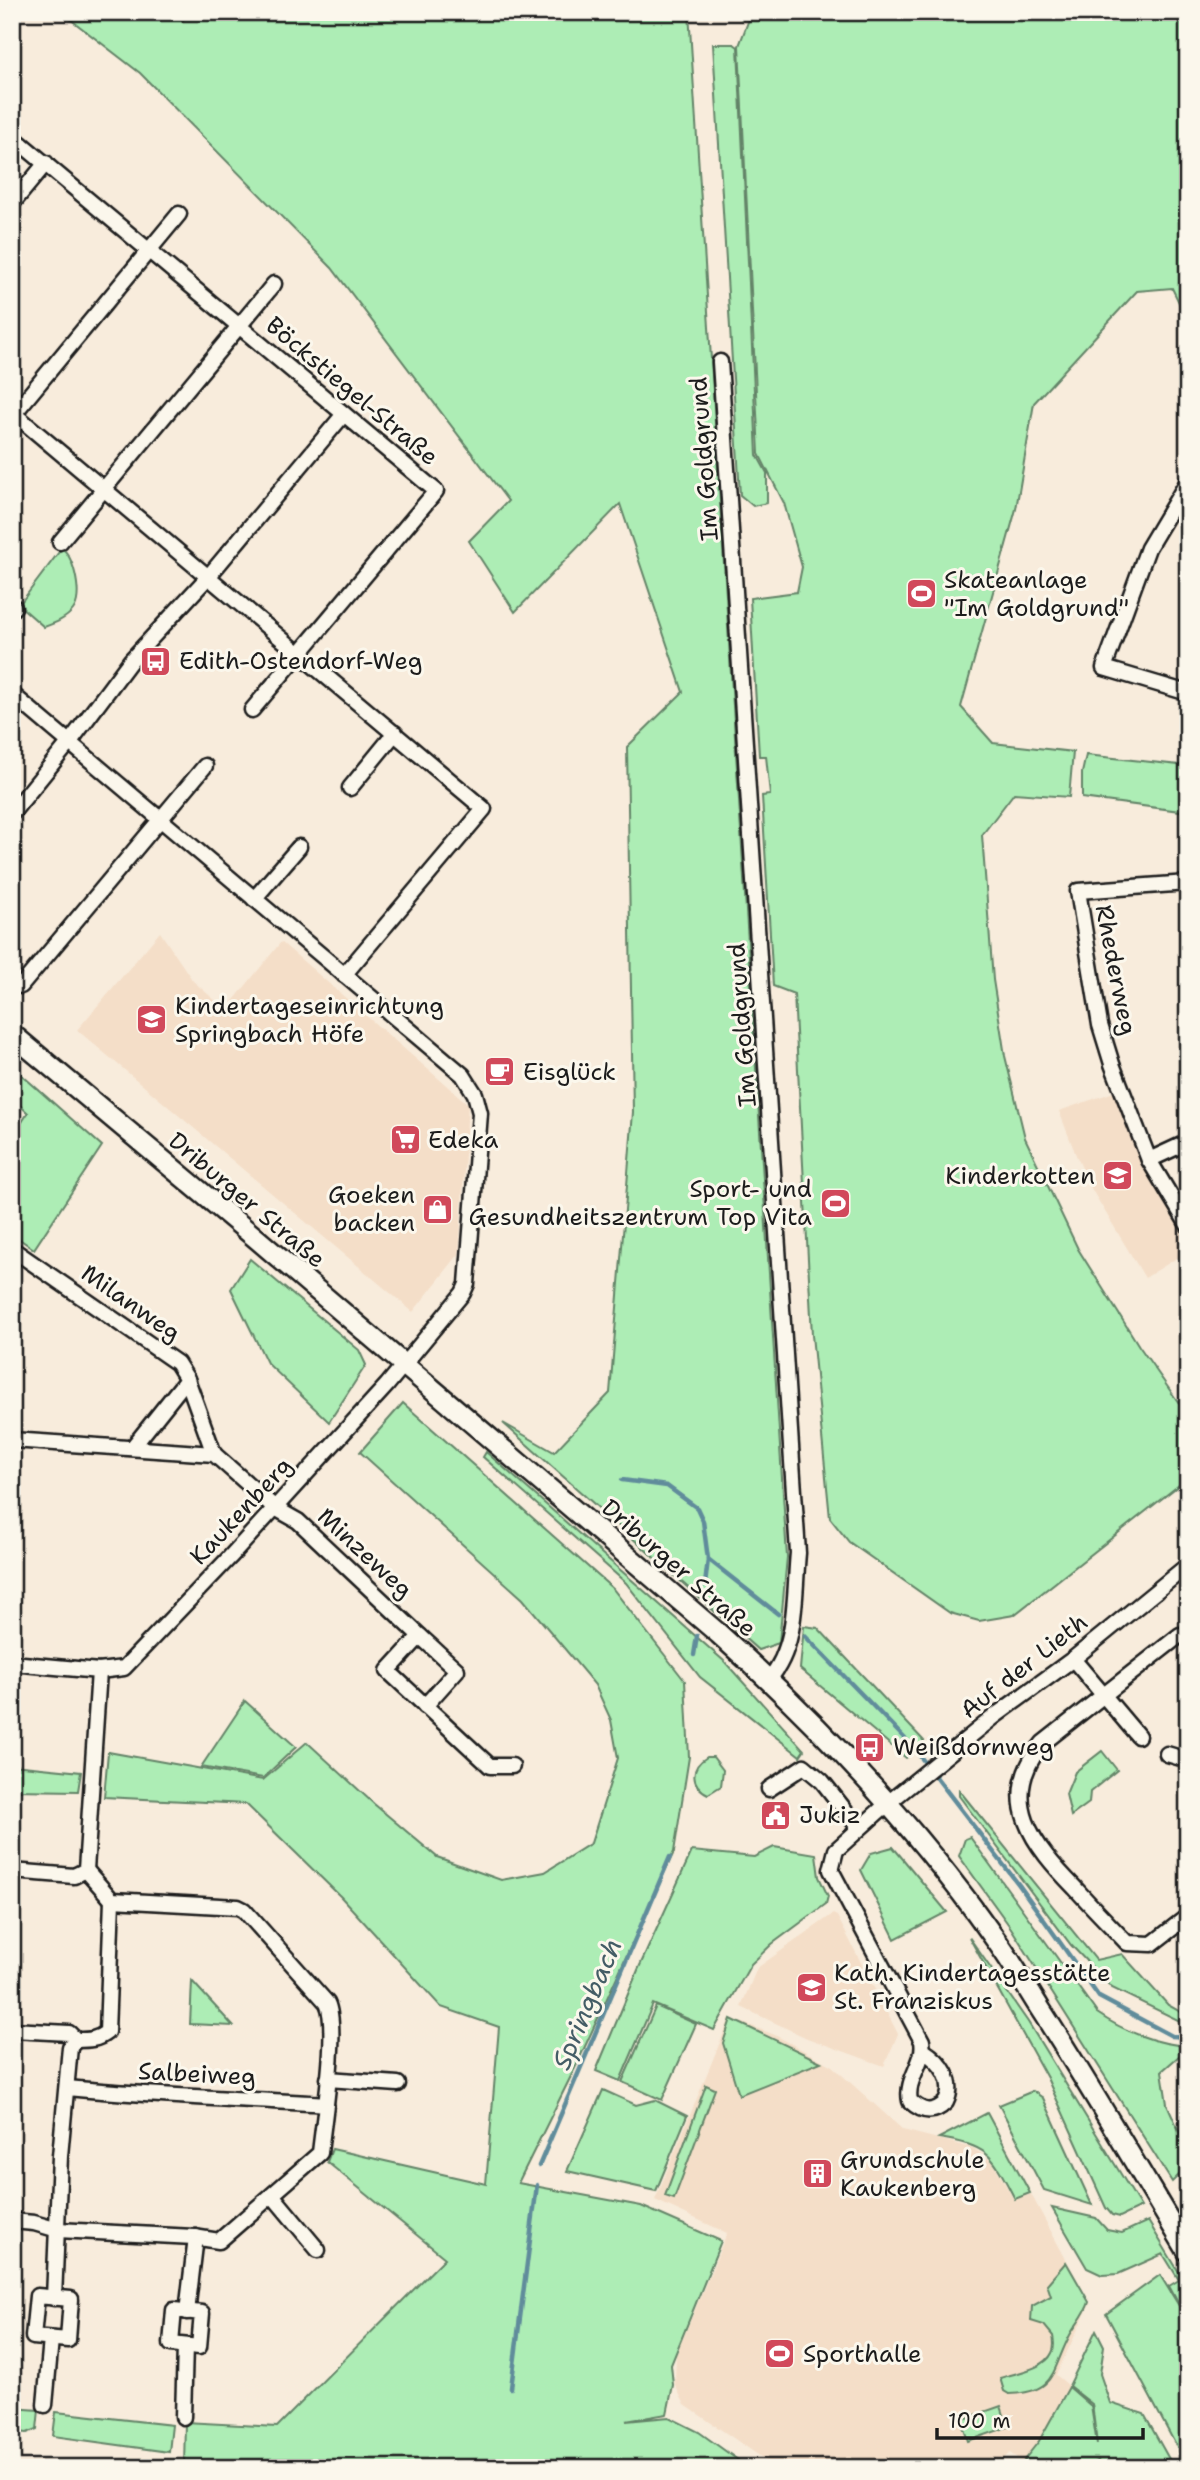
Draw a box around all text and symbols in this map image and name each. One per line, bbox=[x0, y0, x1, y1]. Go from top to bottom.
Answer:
street label: Böckstiegel-Straße bbox=[259, 309, 445, 473]
street label: Im Goldgrund bbox=[682, 376, 726, 542]
place label: Skateanlage "Im Goldgrund" bbox=[944, 564, 1129, 624]
sports icon: Skateanlage "Im Goldgrund" bbox=[904, 577, 938, 611]
bus stop icon: Edith-Ostendorf-Weg bbox=[139, 644, 173, 678]
place label: Edith-Ostendorf-Weg bbox=[179, 645, 422, 677]
street label: Rhederweg bbox=[1088, 902, 1144, 1038]
street label: Im Goldgrund bbox=[720, 942, 764, 1108]
place label: Kindertageseinrichtung Springbach Höfe bbox=[175, 990, 444, 1050]
school or university icon: Kindertageseinrichtung Springbach Höfe bbox=[135, 1003, 169, 1037]
cafe icon: Eisglück bbox=[483, 1055, 517, 1089]
place label: Eisglück bbox=[523, 1056, 616, 1088]
supermarket icon: Edeka bbox=[388, 1123, 422, 1157]
place label: Edeka bbox=[428, 1124, 499, 1156]
street label: Driburger Straße bbox=[162, 1125, 332, 1275]
school or university icon: Kinderkotten bbox=[1101, 1159, 1135, 1193]
place label: Kinderkotten bbox=[945, 1160, 1095, 1192]
place label: Sport- und Gesundheitszentrum Top Vita bbox=[469, 1173, 812, 1233]
place label: Goeken backen bbox=[328, 1179, 415, 1239]
sports icon: Sport- und Gesundheitszentrum Top Vita bbox=[818, 1186, 852, 1220]
shop icon: Goeken backen bbox=[421, 1192, 455, 1226]
street label: Milanweg bbox=[75, 1257, 187, 1349]
street label: Kaukenberg bbox=[183, 1450, 299, 1572]
street label: Driburger Straße bbox=[595, 1492, 763, 1644]
street label: Minzeweg bbox=[310, 1501, 420, 1605]
street label: Auf der Lieth bbox=[954, 1606, 1094, 1726]
bus stop icon: Weißdornweg bbox=[853, 1730, 887, 1764]
place label: Weißdornweg bbox=[893, 1731, 1054, 1763]
public building icon: Jukiz bbox=[759, 1798, 793, 1832]
place label: Jukiz bbox=[799, 1799, 861, 1831]
water label: Springbach bbox=[543, 1933, 630, 2075]
place label: Kath. Kindertagesstätte St. Franziskus bbox=[834, 1957, 1111, 2017]
school or university icon: Kath. Kindertagesstätte St. Franziskus bbox=[794, 1970, 828, 2004]
street label: Salbeiweg bbox=[137, 2055, 257, 2093]
place label: Grundschule Kaukenberg bbox=[840, 2144, 985, 2204]
building icon: Grundschule Kaukenberg bbox=[800, 2157, 834, 2191]
sports icon: Sporthalle bbox=[763, 2337, 797, 2371]
place label: Sporthalle bbox=[803, 2338, 922, 2370]
scale bar bbox=[937, 2396, 1144, 2440]
text: 100 m bbox=[948, 2407, 1011, 2435]

